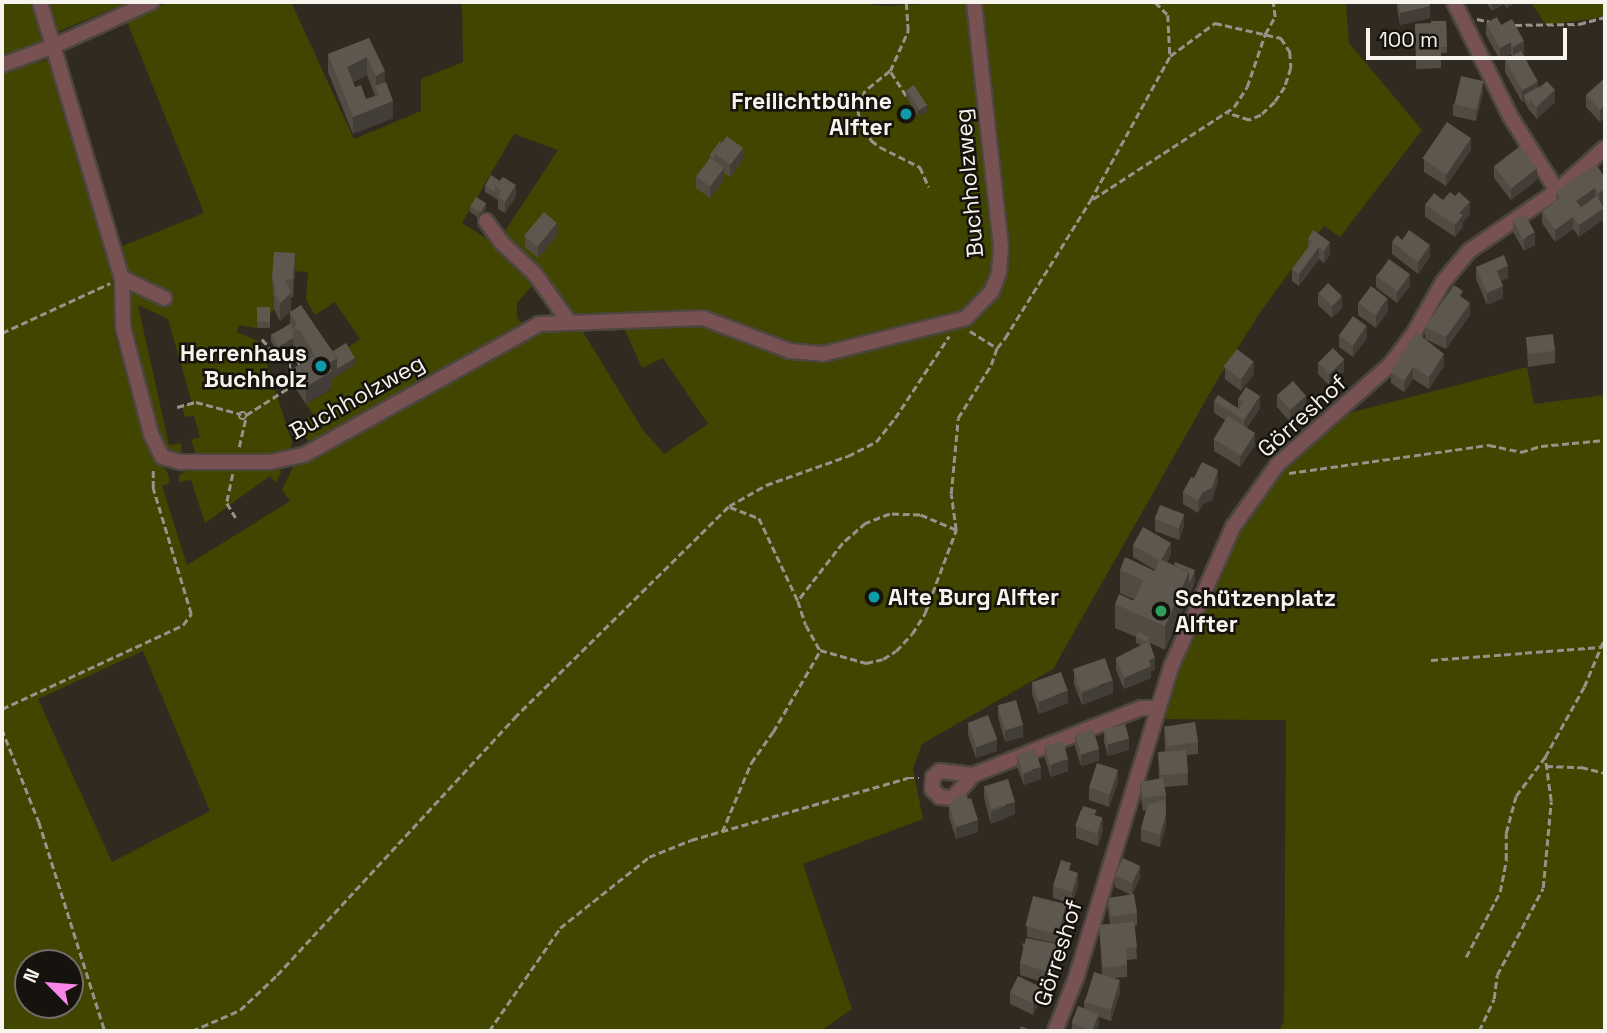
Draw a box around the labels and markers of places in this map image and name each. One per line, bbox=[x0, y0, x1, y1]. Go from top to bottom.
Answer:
place label: Freilichtbühne Alfter bbox=[731, 87, 892, 141]
marker: Freilichtbühne Alfter bbox=[898, 106, 914, 122]
place label: Herrenhaus Buchholz bbox=[180, 339, 307, 393]
marker: Herrenhaus Buchholz bbox=[313, 358, 329, 374]
place label: Alte Burg Alfter bbox=[888, 583, 1059, 611]
place label: Schützenplatz Alfter bbox=[1175, 584, 1336, 638]
marker: Alte Burg Alfter bbox=[866, 589, 882, 605]
marker: Schützenplatz Alfter bbox=[1153, 603, 1169, 619]

